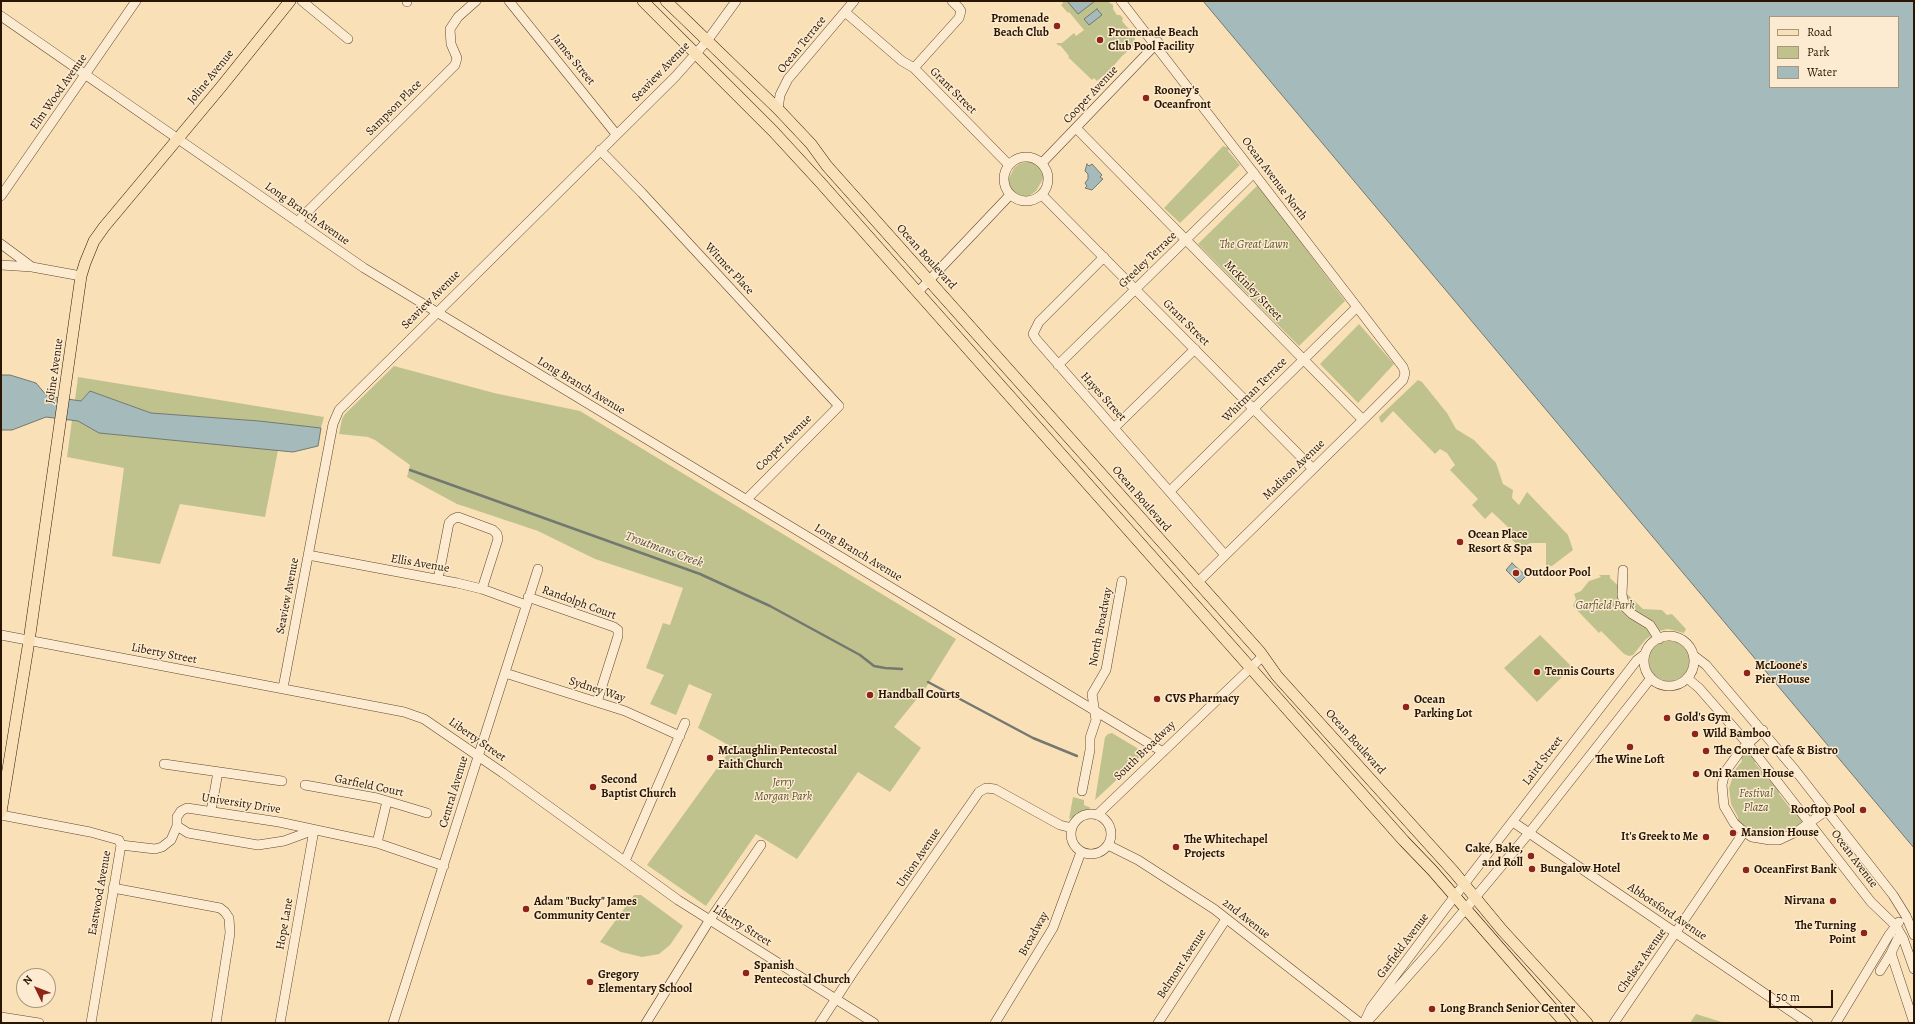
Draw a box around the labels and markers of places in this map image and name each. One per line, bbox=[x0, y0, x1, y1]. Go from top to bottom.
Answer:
place label: Promenade Beach Club bbox=[991, 12, 1049, 40]
marker: Promenade Beach Club bbox=[1052, 21, 1062, 31]
place label: Promenade Beach Club Pool Facility bbox=[1108, 26, 1199, 54]
marker: Promenade Beach Club Pool Facility bbox=[1095, 35, 1105, 45]
place label: Rooney's Oceanfront bbox=[1154, 84, 1211, 112]
marker: Rooney's Oceanfront bbox=[1141, 93, 1151, 103]
place label: Ocean Place Resort & Spa bbox=[1468, 528, 1532, 556]
marker: Ocean Place Resort & Spa bbox=[1455, 537, 1465, 547]
place label: Outdoor Pool bbox=[1524, 566, 1591, 580]
marker: Outdoor Pool bbox=[1511, 568, 1521, 578]
place label: McLoone's Pier House bbox=[1755, 659, 1810, 687]
place label: Tennis Courts bbox=[1545, 665, 1615, 679]
marker: Tennis Courts bbox=[1532, 667, 1542, 677]
marker: McLoone's Pier House bbox=[1742, 668, 1752, 678]
place label: Handball Courts bbox=[878, 688, 960, 702]
marker: Handball Courts bbox=[865, 690, 875, 700]
place label: CVS Pharmacy bbox=[1165, 692, 1239, 706]
place label: Ocean Parking Lot bbox=[1414, 693, 1472, 721]
marker: CVS Pharmacy bbox=[1152, 694, 1162, 704]
marker: Ocean Parking Lot bbox=[1401, 702, 1411, 712]
place label: Gold's Gym bbox=[1675, 711, 1731, 725]
marker: Gold's Gym bbox=[1662, 713, 1672, 723]
place label: Wild Bamboo bbox=[1703, 727, 1771, 741]
marker: Wild Bamboo bbox=[1690, 729, 1700, 739]
marker: The Wine Loft bbox=[1625, 742, 1635, 752]
place label: McLaughlin Pentecostal Faith Church bbox=[718, 744, 837, 772]
place label: The Corner Cafe & Bistro bbox=[1714, 744, 1838, 758]
marker: The Corner Cafe & Bistro bbox=[1701, 746, 1711, 756]
marker: McLaughlin Pentecostal Faith Church bbox=[705, 753, 715, 763]
place label: The Wine Loft bbox=[1595, 753, 1665, 767]
place label: Oni Ramen House bbox=[1704, 767, 1794, 781]
marker: Oni Ramen House bbox=[1691, 769, 1701, 779]
place label: Second Baptist Church bbox=[601, 773, 676, 801]
marker: Second Baptist Church bbox=[588, 782, 598, 792]
place label: Rooftop Pool bbox=[1790, 803, 1855, 817]
marker: Rooftop Pool bbox=[1858, 805, 1868, 815]
place label: Mansion House bbox=[1741, 826, 1819, 840]
marker: Mansion House bbox=[1728, 828, 1738, 838]
place label: It's Greek to Me bbox=[1621, 830, 1698, 844]
marker: It's Greek to Me bbox=[1701, 832, 1711, 842]
place label: The Whitechapel Projects bbox=[1184, 833, 1268, 861]
marker: The Whitechapel Projects bbox=[1171, 842, 1181, 852]
place label: Cake, Bake, and Roll bbox=[1465, 842, 1523, 870]
marker: Cake, Bake, and Roll bbox=[1526, 851, 1536, 861]
place label: Bungalow Hotel bbox=[1540, 862, 1620, 876]
place label: OceanFirst Bank bbox=[1754, 863, 1837, 877]
marker: Bungalow Hotel bbox=[1527, 864, 1537, 874]
marker: OceanFirst Bank bbox=[1741, 865, 1751, 875]
place label: Nirvana bbox=[1784, 894, 1825, 908]
place label: Adam "Bucky" James Community Center bbox=[534, 895, 637, 923]
marker: Nirvana bbox=[1828, 896, 1838, 906]
marker: Adam "Bucky" James Community Center bbox=[521, 904, 531, 914]
place label: The Turning Point bbox=[1795, 919, 1856, 947]
marker: The Turning Point bbox=[1859, 928, 1869, 938]
place label: Spanish Pentecostal Church bbox=[754, 959, 850, 987]
place label: Gregory Elementary School bbox=[598, 968, 692, 996]
marker: Spanish Pentecostal Church bbox=[741, 968, 751, 978]
marker: Gregory Elementary School bbox=[585, 977, 595, 987]
place label: Long Branch Senior Center bbox=[1440, 1002, 1575, 1016]
marker: Long Branch Senior Center bbox=[1427, 1004, 1437, 1014]

